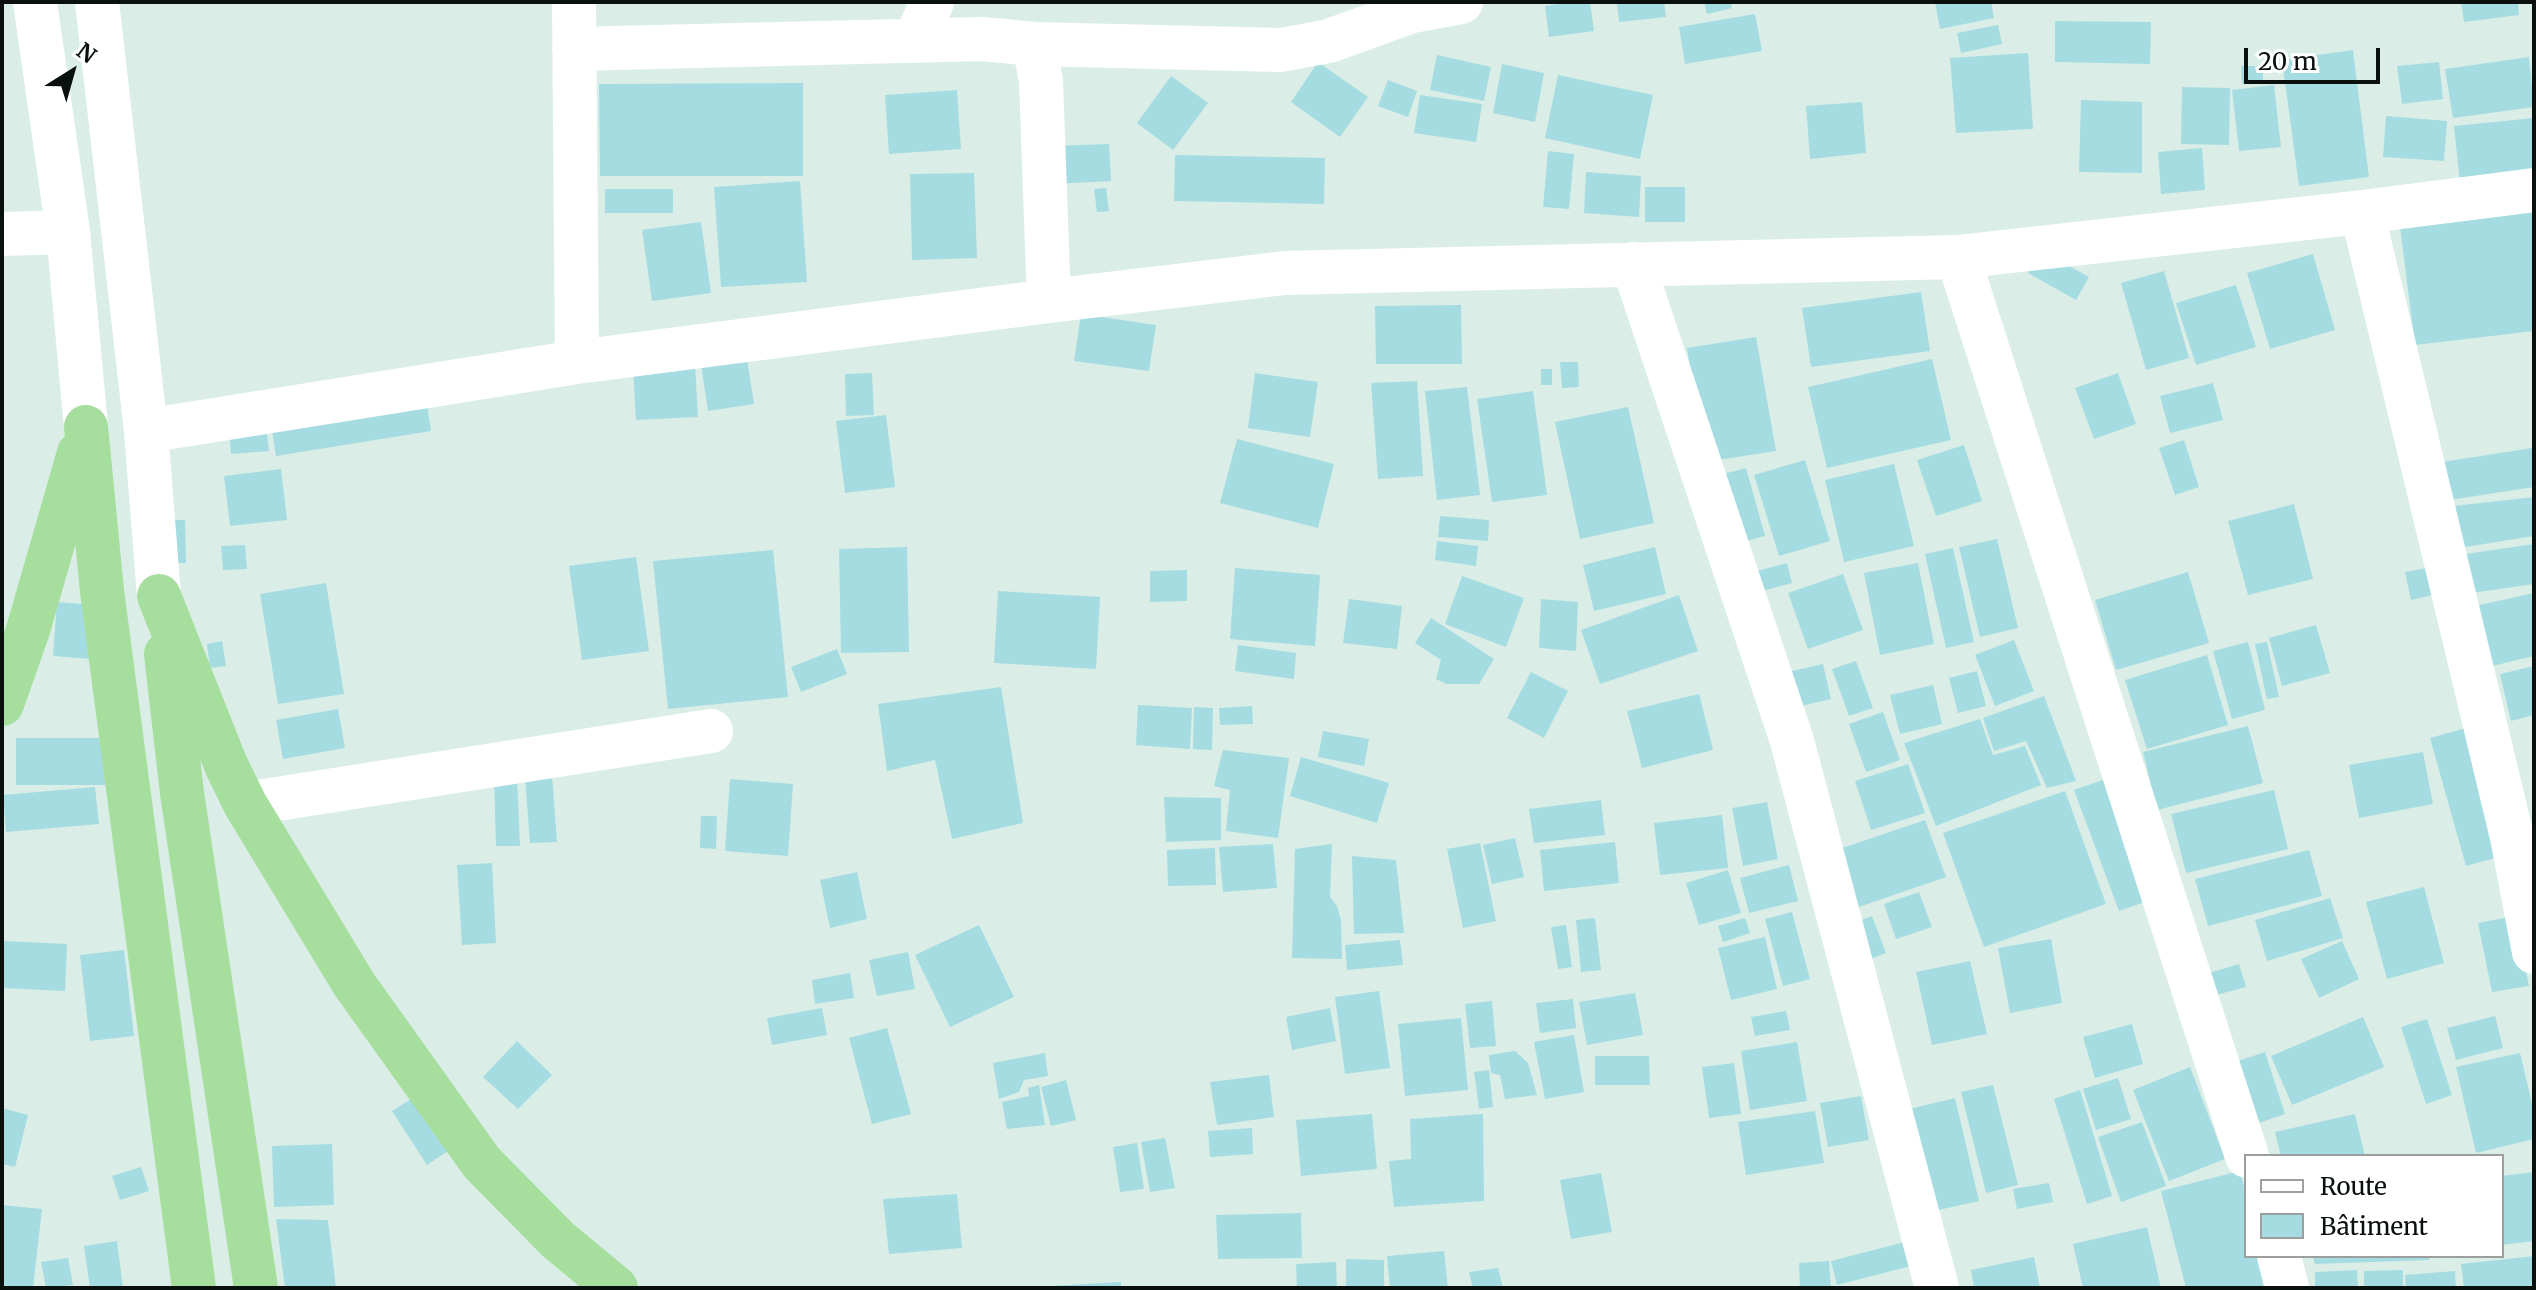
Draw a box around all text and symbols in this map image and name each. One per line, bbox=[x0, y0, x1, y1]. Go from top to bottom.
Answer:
north arrow bbox=[32, 32, 112, 112]
scale bar bbox=[2248, 32, 2384, 82]
text: N bbox=[71, 36, 102, 69]
text: 20 m bbox=[2258, 46, 2317, 77]
legend bbox=[2244, 1154, 2504, 1258]
text: Route bbox=[2320, 1171, 2387, 1202]
text: Bâtiment bbox=[2320, 1211, 2428, 1242]

